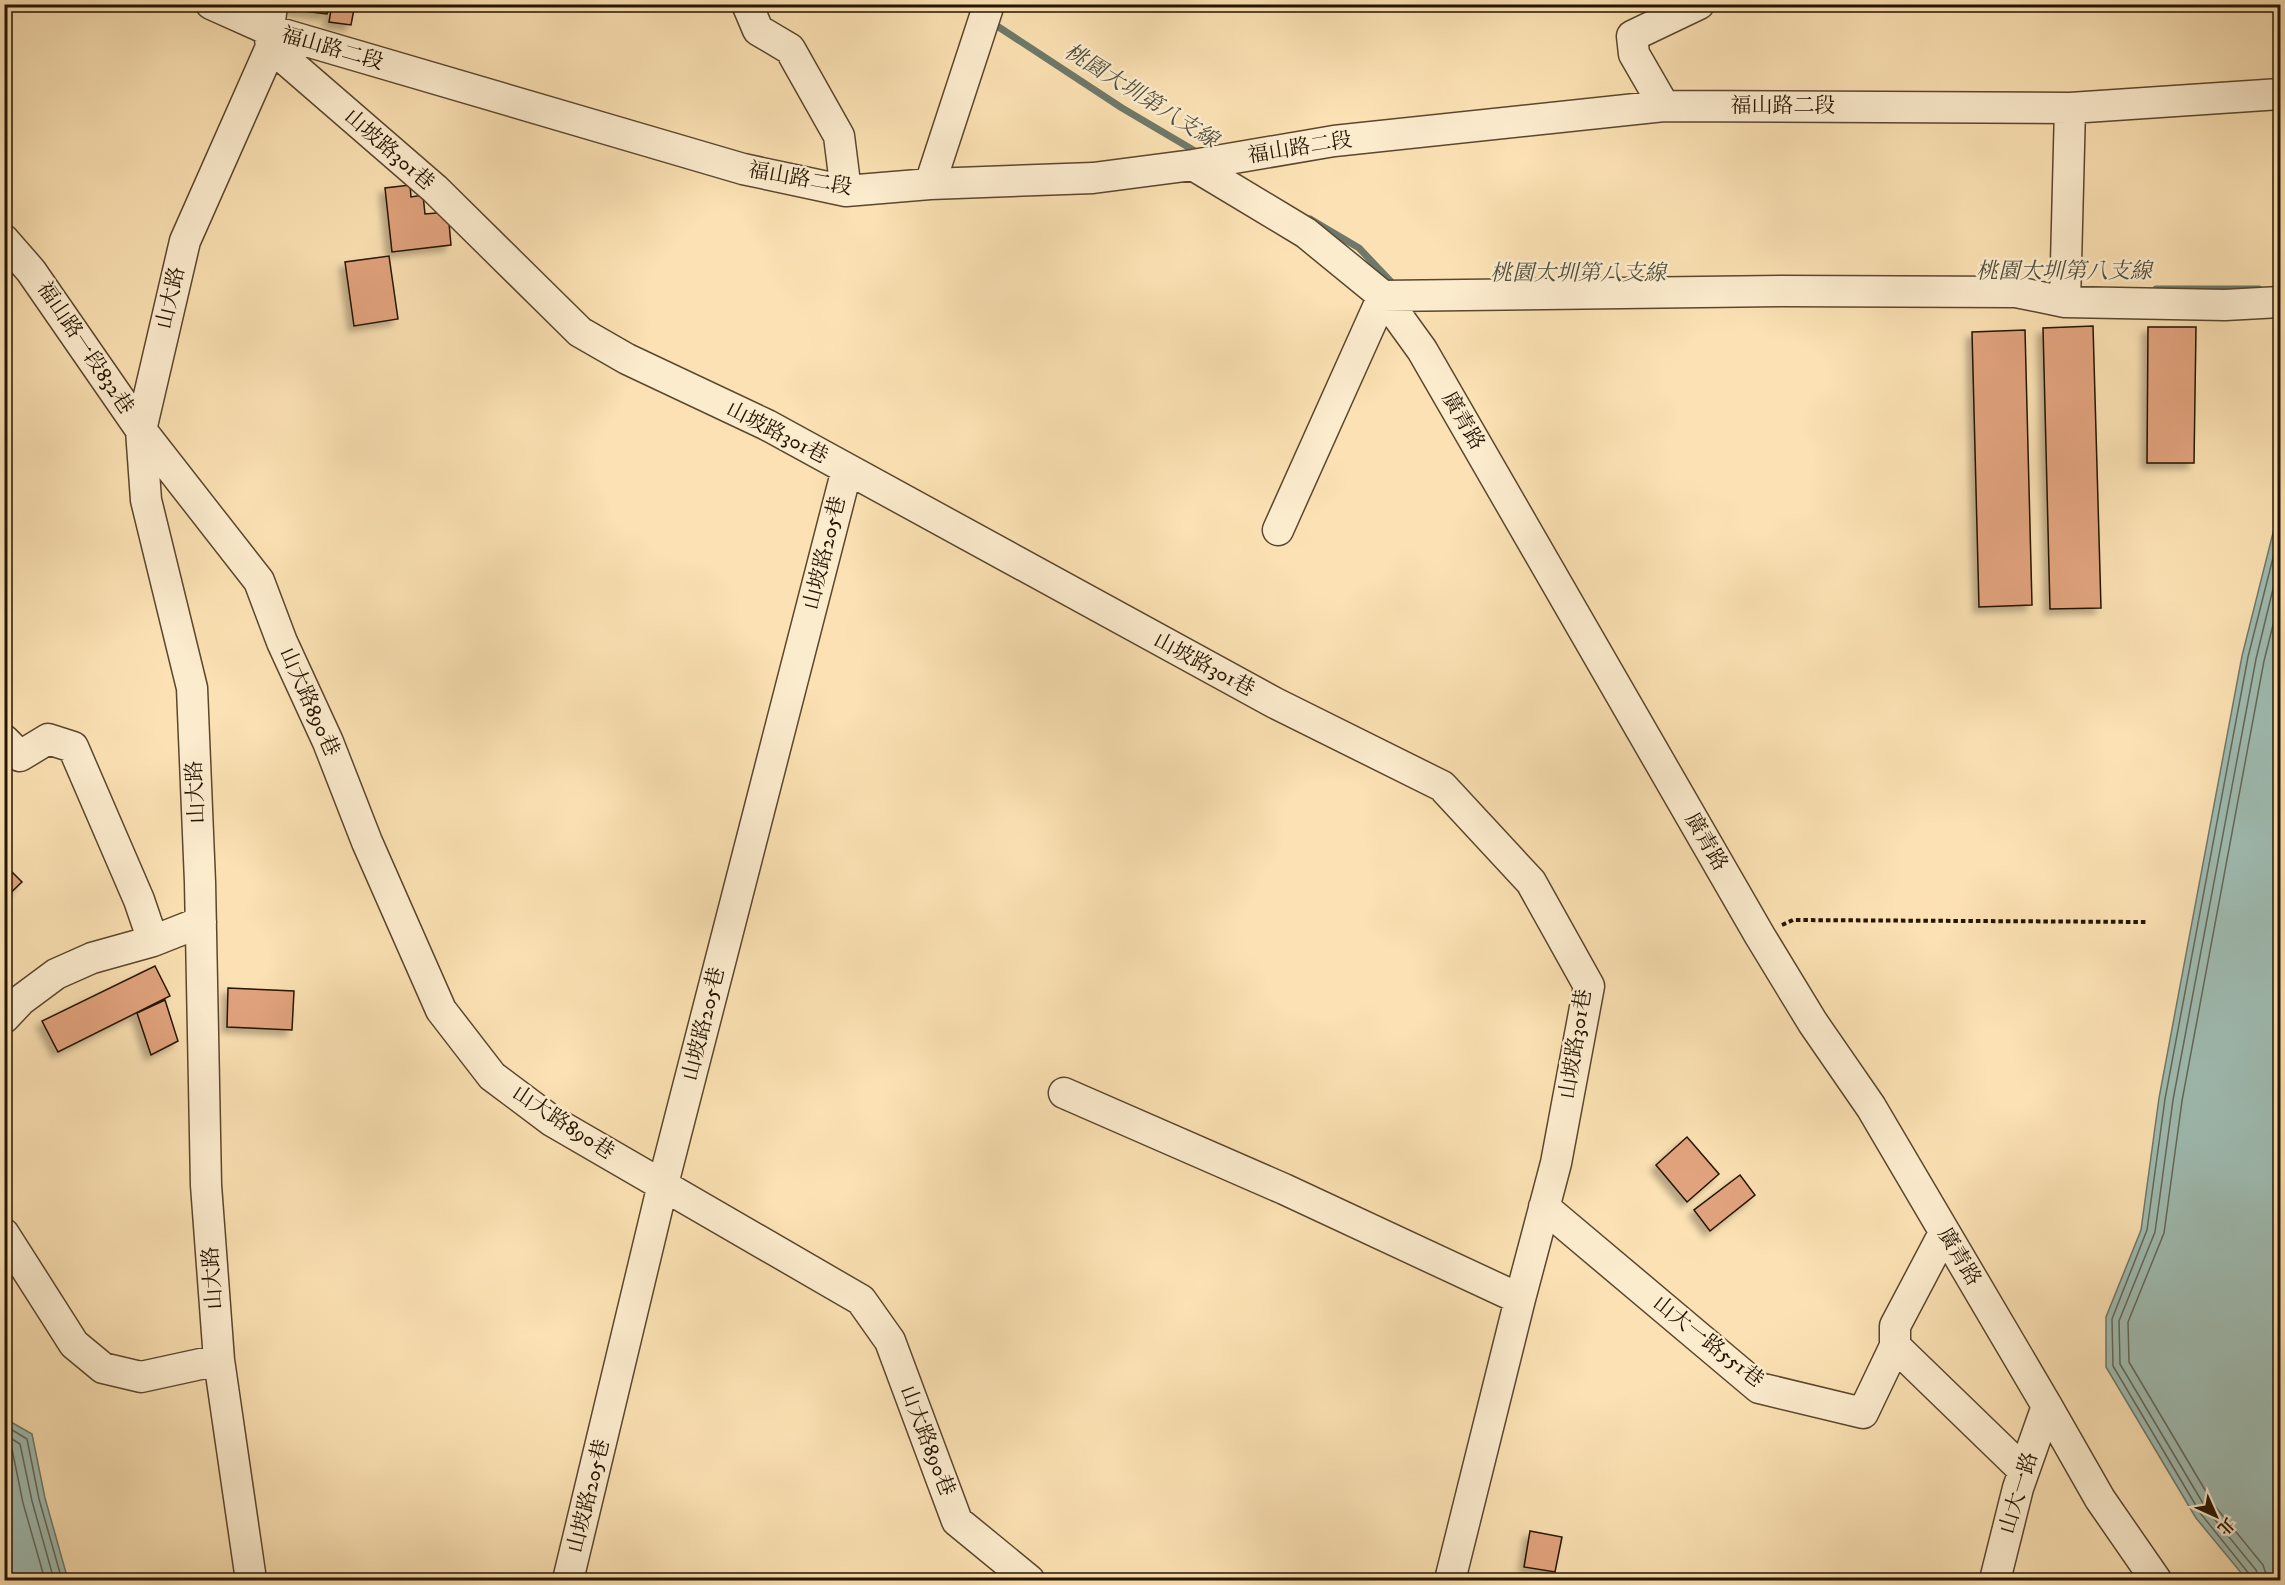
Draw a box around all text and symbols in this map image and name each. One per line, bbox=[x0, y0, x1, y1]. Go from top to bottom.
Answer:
street label: 福山路二段 bbox=[278, 22, 386, 76]
water label: 桃園大圳第八支線 bbox=[1059, 38, 1224, 155]
street label: 福山路二段 bbox=[1731, 93, 1836, 119]
street label: 山坡路301巷 bbox=[339, 104, 439, 196]
street label: 福山路二段 bbox=[1246, 127, 1354, 169]
street label: 福山路二段 bbox=[746, 157, 854, 201]
water label: 桃園大圳第八支線 bbox=[1976, 258, 2154, 285]
water label: 桃園大圳第八支線 bbox=[1490, 260, 1668, 287]
street label: 山大路 bbox=[151, 264, 191, 332]
street label: 福山路一段832巷 bbox=[31, 277, 139, 419]
street label: 廣青路 bbox=[1436, 387, 1490, 455]
street label: 山坡路301巷 bbox=[722, 396, 832, 470]
street label: 山坡路205巷 bbox=[798, 494, 852, 612]
street label: 山坡路301巷 bbox=[1149, 628, 1259, 702]
street label: 山大路890巷 bbox=[273, 644, 345, 760]
street label: 山大路 bbox=[181, 760, 211, 824]
street label: 廣青路 bbox=[1679, 808, 1733, 876]
street label: 山坡路205巷 bbox=[677, 965, 731, 1083]
street label: 山坡路301巷 bbox=[1554, 987, 1598, 1101]
street label: 山大路890巷 bbox=[507, 1080, 619, 1166]
street label: 廣青路 bbox=[1932, 1223, 1986, 1291]
street label: 山大路 bbox=[198, 1246, 228, 1310]
street label: 山大一路551巷 bbox=[1647, 1291, 1769, 1393]
street label: 山大路890巷 bbox=[894, 1382, 960, 1500]
street label: 山坡路205巷 bbox=[562, 1437, 616, 1555]
street label: 山大一路 bbox=[1994, 1449, 2044, 1537]
north arrow bbox=[2186, 1486, 2246, 1546]
text: 北 bbox=[2213, 1513, 2239, 1539]

